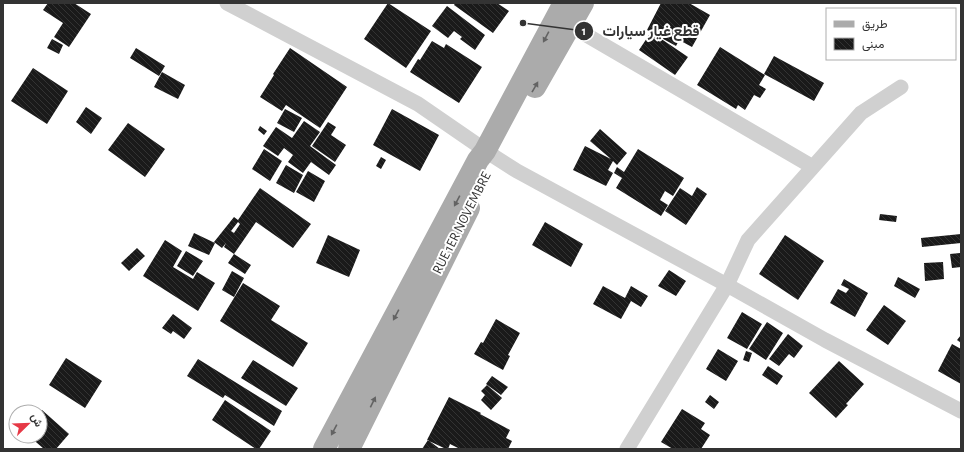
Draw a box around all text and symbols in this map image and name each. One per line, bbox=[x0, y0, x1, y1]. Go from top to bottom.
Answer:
legend bbox=[826, 8, 956, 60]
callout: قطع غيار سيارات bbox=[574, 17, 707, 44]
text: طريق bbox=[862, 18, 888, 32]
text: قطع غيار سيارات bbox=[602, 24, 700, 41]
text: 1 bbox=[582, 25, 586, 37]
one-way arrow bbox=[542, 32, 549, 43]
text: مبنى bbox=[862, 38, 884, 52]
one-way arrow bbox=[532, 81, 539, 93]
street label: RUE 1ER NOVEMBRE bbox=[430, 169, 494, 276]
one-way arrow bbox=[453, 195, 460, 207]
one-way arrow bbox=[392, 310, 399, 321]
one-way arrow bbox=[370, 396, 376, 407]
north arrow bbox=[8, 404, 48, 444]
text: ش bbox=[28, 412, 44, 429]
one-way arrow bbox=[331, 424, 338, 436]

